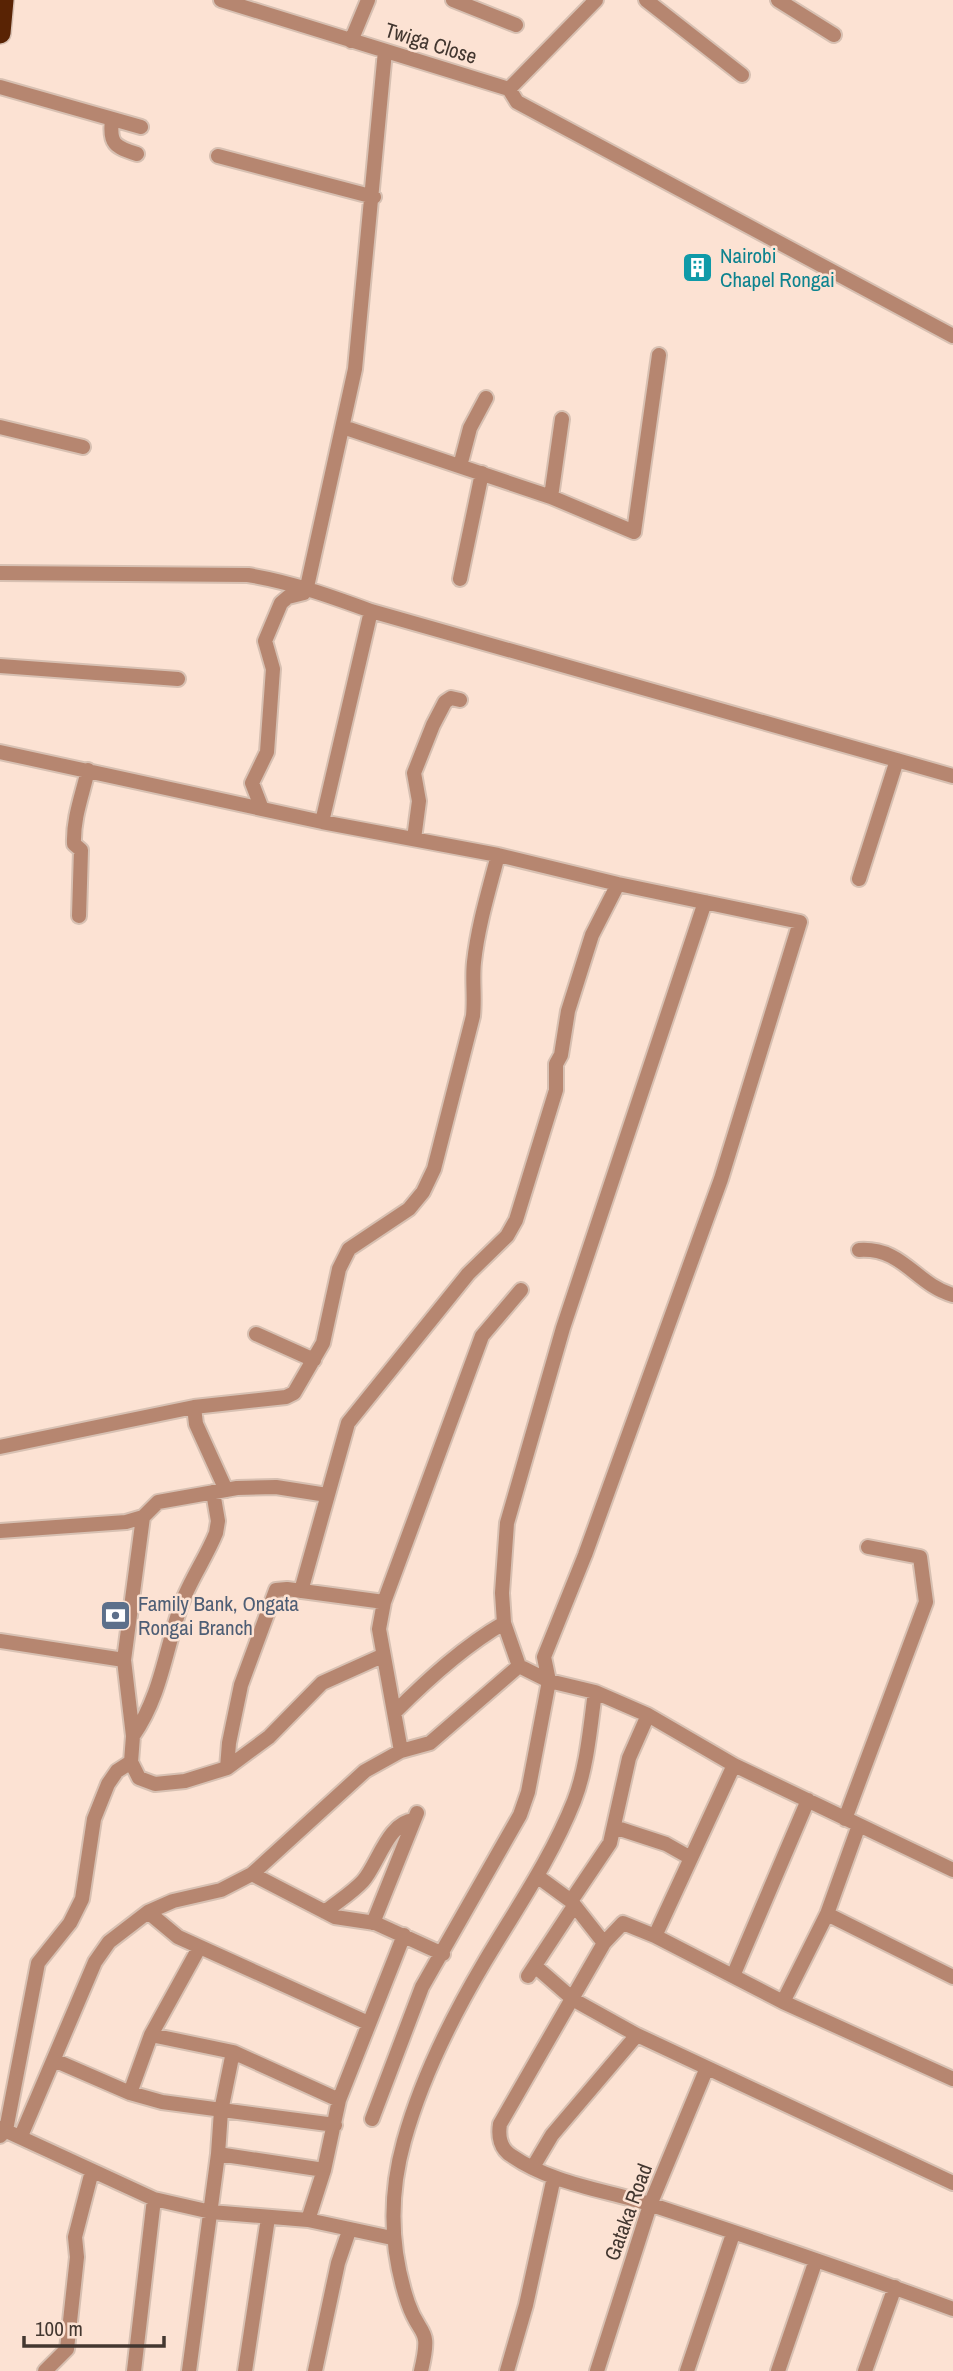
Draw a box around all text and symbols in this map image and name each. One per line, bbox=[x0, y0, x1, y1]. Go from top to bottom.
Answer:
street label: Twiga Close bbox=[381, 15, 481, 71]
place label: Nairobi Chapel Rongai bbox=[720, 241, 835, 294]
building icon: Nairobi Chapel Rongai bbox=[680, 250, 714, 284]
place label: Family Bank, Ongata Rongai Branch bbox=[138, 1589, 299, 1642]
bank icon: Family Bank, Ongata Rongai Branch bbox=[98, 1598, 132, 1632]
street label: Gataka Road bbox=[597, 2159, 659, 2265]
scale bar bbox=[24, 2304, 164, 2348]
text: 100 m bbox=[35, 2314, 83, 2343]

